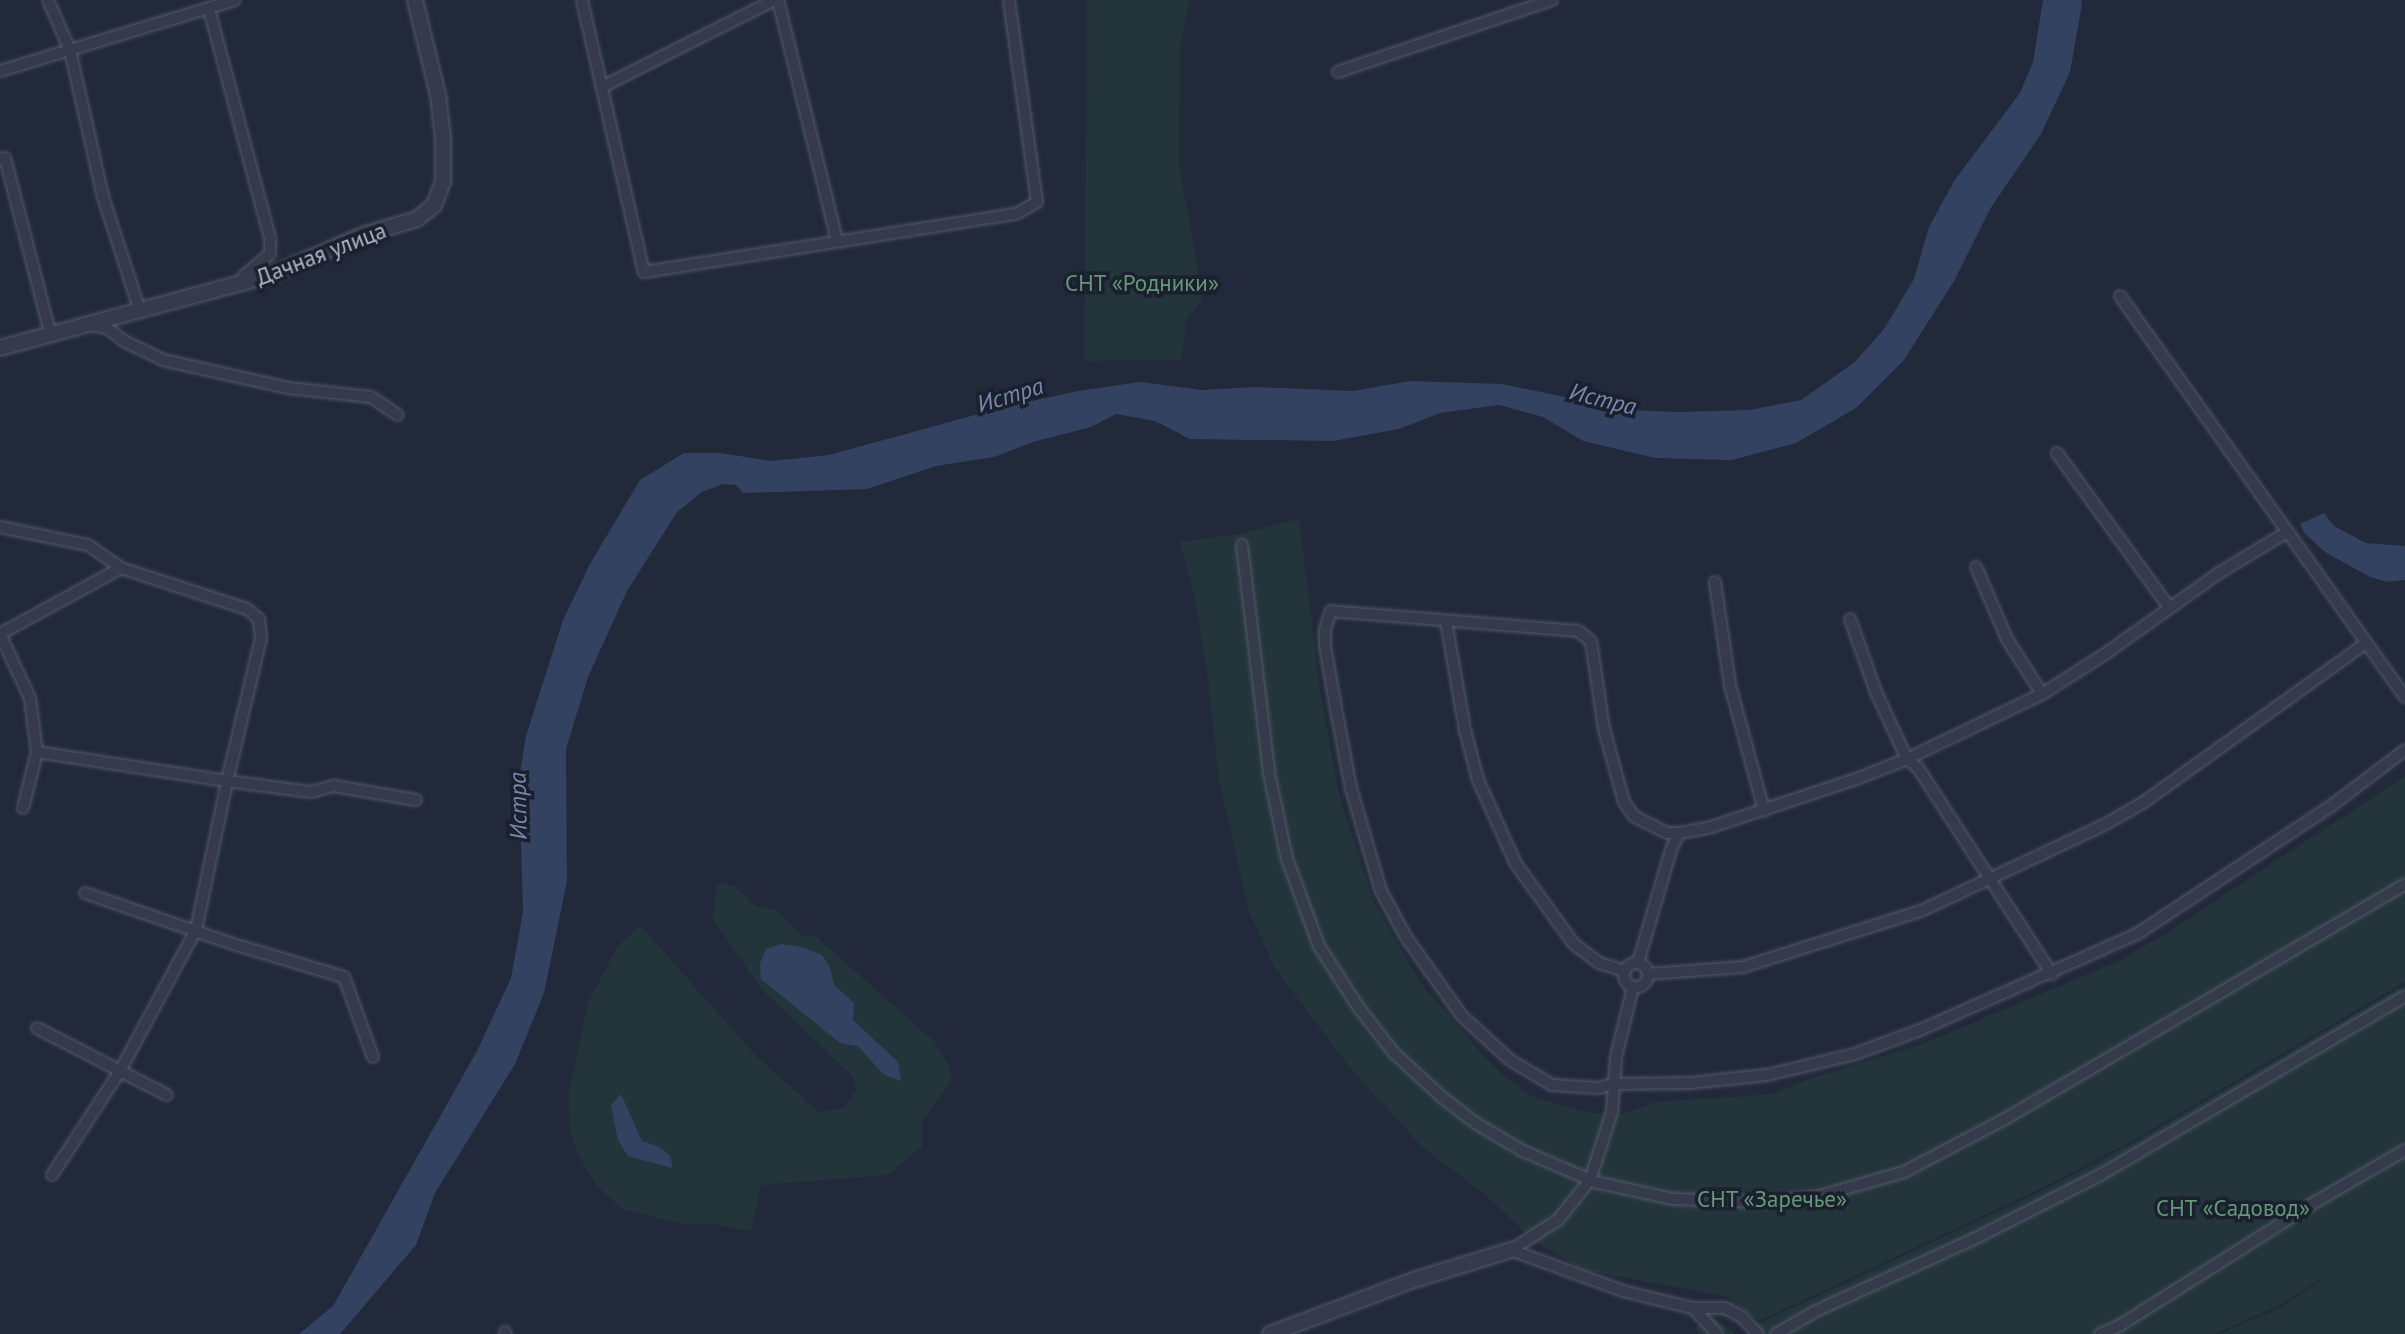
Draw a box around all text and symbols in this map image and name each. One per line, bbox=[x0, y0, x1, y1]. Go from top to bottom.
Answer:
street label: Дачная улица bbox=[252, 216, 390, 292]
park label: СНТ «Родники» bbox=[1065, 269, 1219, 297]
water label: Истра bbox=[973, 371, 1047, 419]
water label: Истра bbox=[1567, 377, 1639, 421]
water label: Истра bbox=[503, 772, 533, 840]
park label: СНТ «Заречье» bbox=[1697, 1185, 1847, 1213]
park label: СНТ «Садовод» bbox=[2156, 1194, 2310, 1222]

